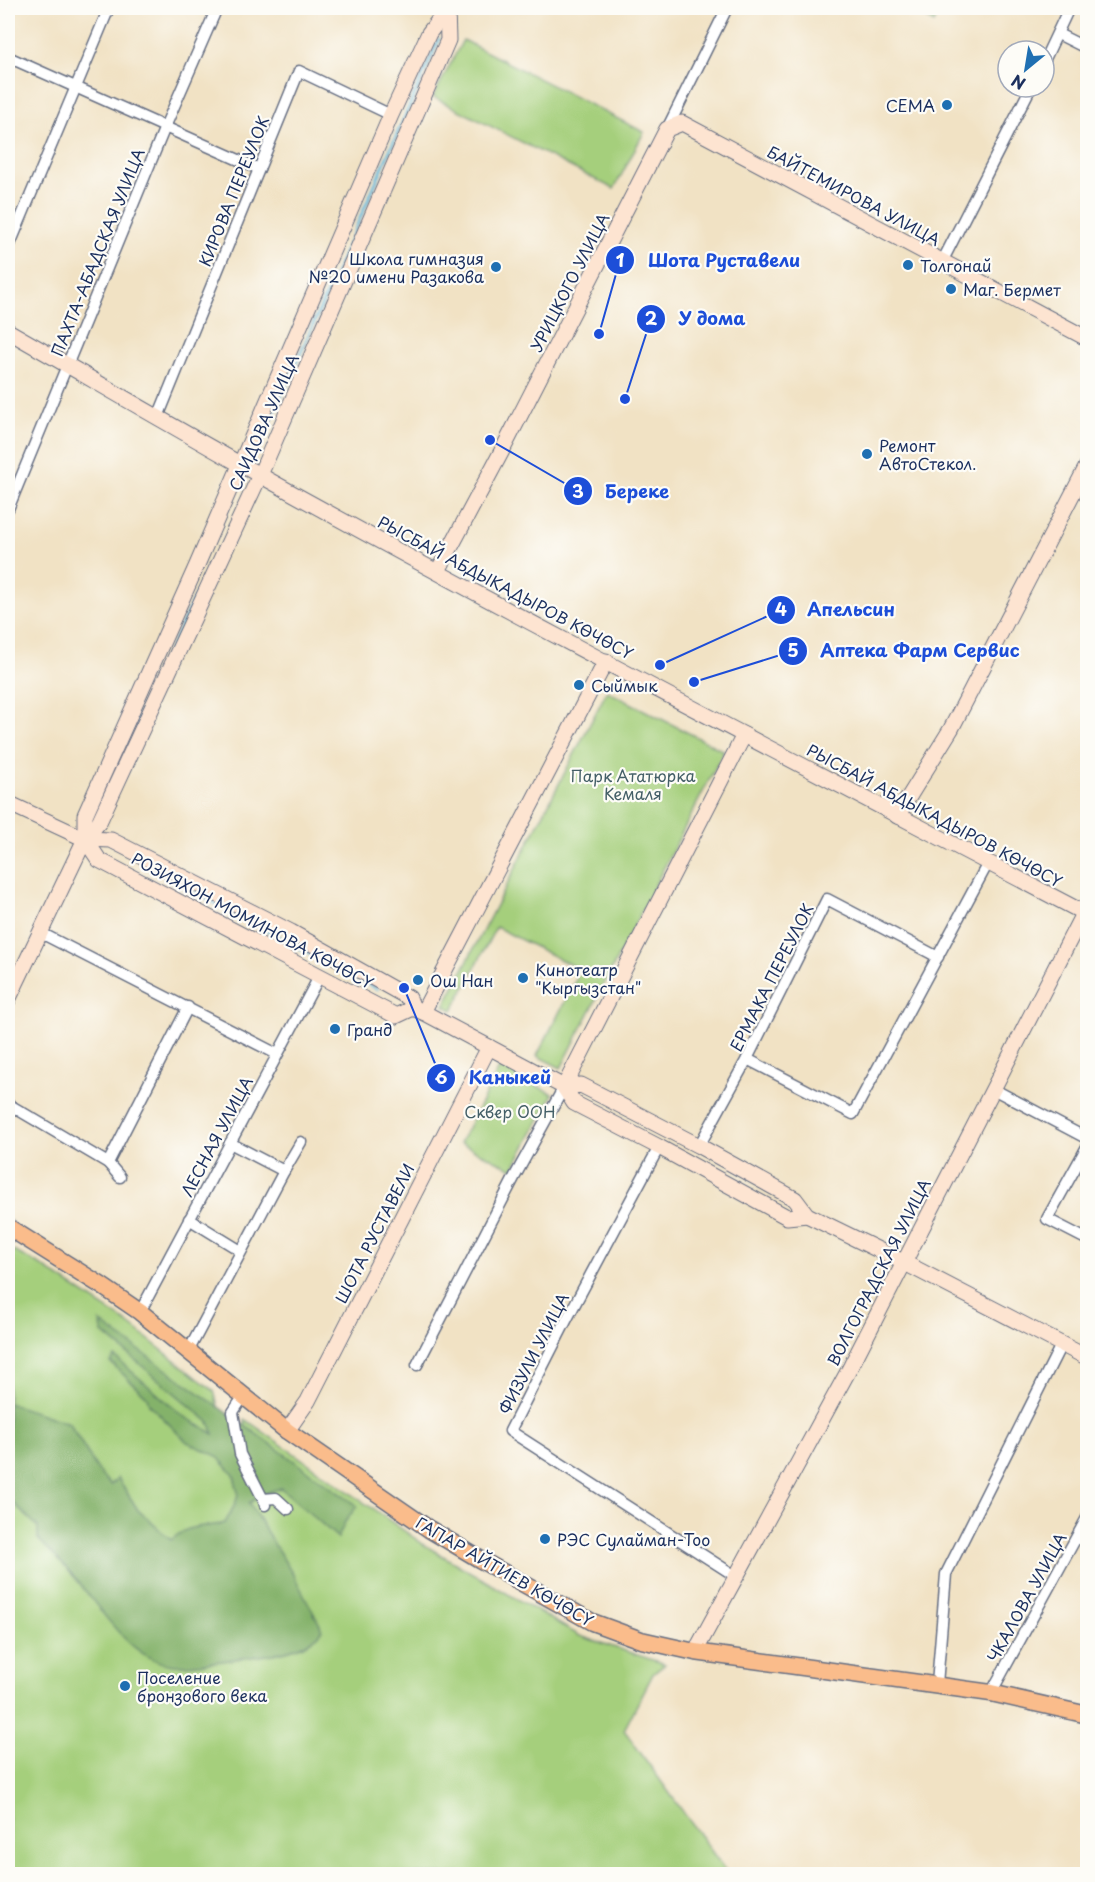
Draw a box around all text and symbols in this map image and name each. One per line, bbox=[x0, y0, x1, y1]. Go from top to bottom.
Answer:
north arrow bbox=[996, 39, 1056, 99]
text: N bbox=[1007, 69, 1029, 96]
place label: СЕМА bbox=[886, 93, 935, 117]
marker: СЕМА bbox=[940, 98, 954, 112]
street label: КИРОВА ПЕРЕУЛОК bbox=[192, 112, 274, 270]
street label: БАЙТЕМИРОВА УЛИЦА bbox=[763, 139, 945, 251]
street label: ПАХТА-АБАДСКАЯ УЛИЦА bbox=[44, 144, 150, 360]
street label: УРИЦКОГО УЛИЦА bbox=[524, 208, 614, 356]
callout: Шота Руставели bbox=[605, 242, 812, 278]
place label: Школа гимназия №20 имени Разакова bbox=[308, 246, 484, 288]
text: 1 bbox=[616, 246, 625, 273]
text: Шота Руставели bbox=[648, 246, 800, 273]
place label: Толгонай bbox=[920, 253, 991, 277]
marker: Толгонай bbox=[901, 258, 915, 272]
marker: Школа гимназия №20 имени Разакова bbox=[489, 260, 503, 274]
place label: Маг. Бермет bbox=[963, 277, 1061, 301]
marker: Маг. Бермет bbox=[944, 282, 958, 296]
callout: У дома bbox=[636, 301, 758, 337]
text: 2 bbox=[645, 304, 658, 331]
text: У дома bbox=[677, 304, 746, 331]
street label: САИДОВА УЛИЦА bbox=[222, 350, 304, 494]
place label: Ремонт АвтоСтекол. bbox=[879, 433, 976, 475]
marker: Ремонт АвтоСтекол. bbox=[860, 447, 874, 461]
callout: Береке bbox=[563, 473, 681, 509]
text: 3 bbox=[572, 477, 584, 504]
text: Береке bbox=[605, 477, 669, 504]
street label: РЫСБАЙ АБДЫКАДЫРОВ КӨЧӨСҮ bbox=[374, 509, 638, 665]
callout: Апельсин bbox=[766, 592, 907, 628]
text: 4 bbox=[775, 595, 787, 622]
text: Апельсин bbox=[807, 595, 895, 622]
callout: Аптека Фарм Сервис bbox=[778, 633, 1032, 669]
text: 5 bbox=[787, 636, 799, 663]
text: Аптека Фарм Сервис bbox=[820, 636, 1020, 663]
place label: Сыймык bbox=[591, 673, 658, 697]
marker: Сыймык bbox=[572, 678, 586, 692]
street label: РЫСБАЙ АБДЫКАДЫРОВ КӨЧӨСҮ bbox=[803, 737, 1067, 893]
park label: Парк Ататюрка Кемаля bbox=[571, 763, 696, 805]
street label: РОЗИЯХОН МОМИНОВА КӨЧӨСҮ bbox=[128, 846, 378, 994]
street label: ЕРМАКА ПЕРЕУЛОК bbox=[723, 899, 819, 1055]
place label: Кинотеатр "Кыргызстан" bbox=[535, 957, 641, 999]
place label: Ош Нан bbox=[430, 968, 493, 992]
marker: Кинотеатр "Кыргызстан" bbox=[516, 971, 530, 985]
marker: Ош Нан bbox=[411, 973, 425, 987]
place label: Гранд bbox=[347, 1017, 393, 1041]
marker: Гранд bbox=[328, 1022, 342, 1036]
callout: Каныкей bbox=[426, 1060, 563, 1096]
text: 6 bbox=[435, 1063, 448, 1090]
text: Каныкей bbox=[469, 1063, 551, 1090]
street label: ЛЕСНАЯ УЛИЦА bbox=[174, 1072, 258, 1200]
park label: Сквер ООН bbox=[464, 1099, 556, 1123]
street label: ШОТА РУСТАВЕЛИ bbox=[328, 1159, 420, 1307]
street label: ВОЛГОГРАДСКАЯ УЛИЦА bbox=[820, 1174, 936, 1370]
street label: ФИЗУЛИ УЛИЦА bbox=[492, 1288, 574, 1418]
street label: ГАПАР АЙТИЕВ КӨЧӨСҮ bbox=[412, 1510, 598, 1632]
place label: РЭС Сулайман-Тоо bbox=[557, 1527, 710, 1551]
street label: ЧКАЛОВА УЛИЦА bbox=[980, 1528, 1072, 1666]
marker: РЭС Сулайман-Тоо bbox=[538, 1532, 552, 1546]
place label: Поселение бронзового века bbox=[137, 1665, 267, 1707]
marker: Поселение бронзового века bbox=[118, 1679, 132, 1693]

